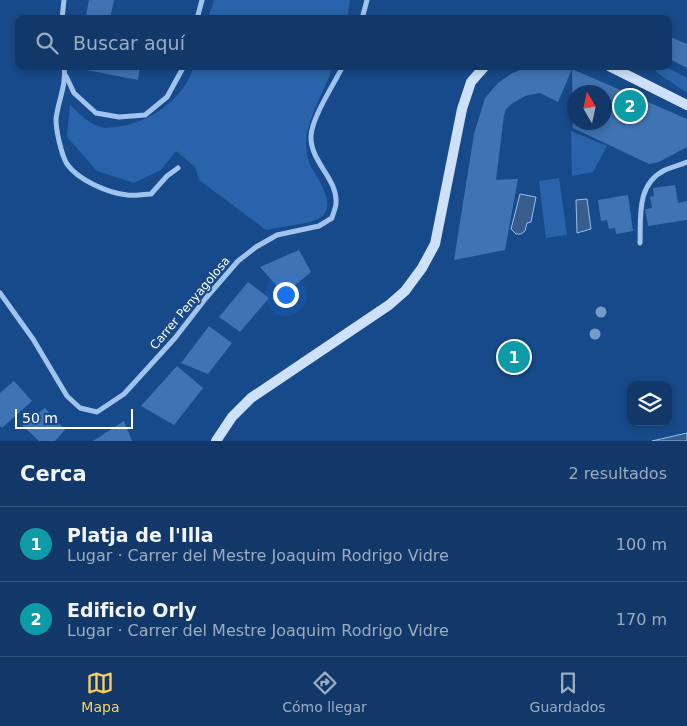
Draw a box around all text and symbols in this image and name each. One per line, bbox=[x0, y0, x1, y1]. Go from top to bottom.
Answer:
search box bbox=[15, 15, 672, 70]
icon: search bbox=[33, 29, 61, 57]
text: Buscar aquí bbox=[73, 32, 185, 54]
north arrow bbox=[567, 85, 612, 130]
pin: 2 bbox=[614, 87, 646, 125]
street label: Carrer Penyagolosa bbox=[147, 254, 233, 352]
your location bbox=[273, 282, 299, 308]
pin: 1 bbox=[498, 338, 530, 376]
map controls bbox=[627, 381, 672, 426]
button: layers bbox=[627, 381, 672, 426]
scale bar bbox=[15, 406, 132, 429]
text: 50 m bbox=[22, 410, 58, 426]
text: Cerca bbox=[20, 462, 87, 486]
text: 2 resultados bbox=[568, 464, 667, 483]
text: Platja de l'Illa bbox=[67, 524, 214, 546]
text: 1 bbox=[30, 535, 42, 554]
text: 100 m bbox=[616, 535, 667, 554]
text: Lugar · Carrer del Mestre Joaquim Rodrigo Vidre bbox=[67, 546, 449, 565]
text: Edificio Orly bbox=[67, 599, 197, 621]
text: 2 bbox=[30, 610, 42, 629]
text: 170 m bbox=[616, 610, 667, 629]
text: Lugar · Carrer del Mestre Joaquim Rodrigo Vidre bbox=[67, 621, 449, 640]
tab: Mapa bbox=[81, 669, 119, 715]
tab: Cómo llegar bbox=[282, 669, 367, 715]
tab: Guardados bbox=[530, 669, 606, 715]

